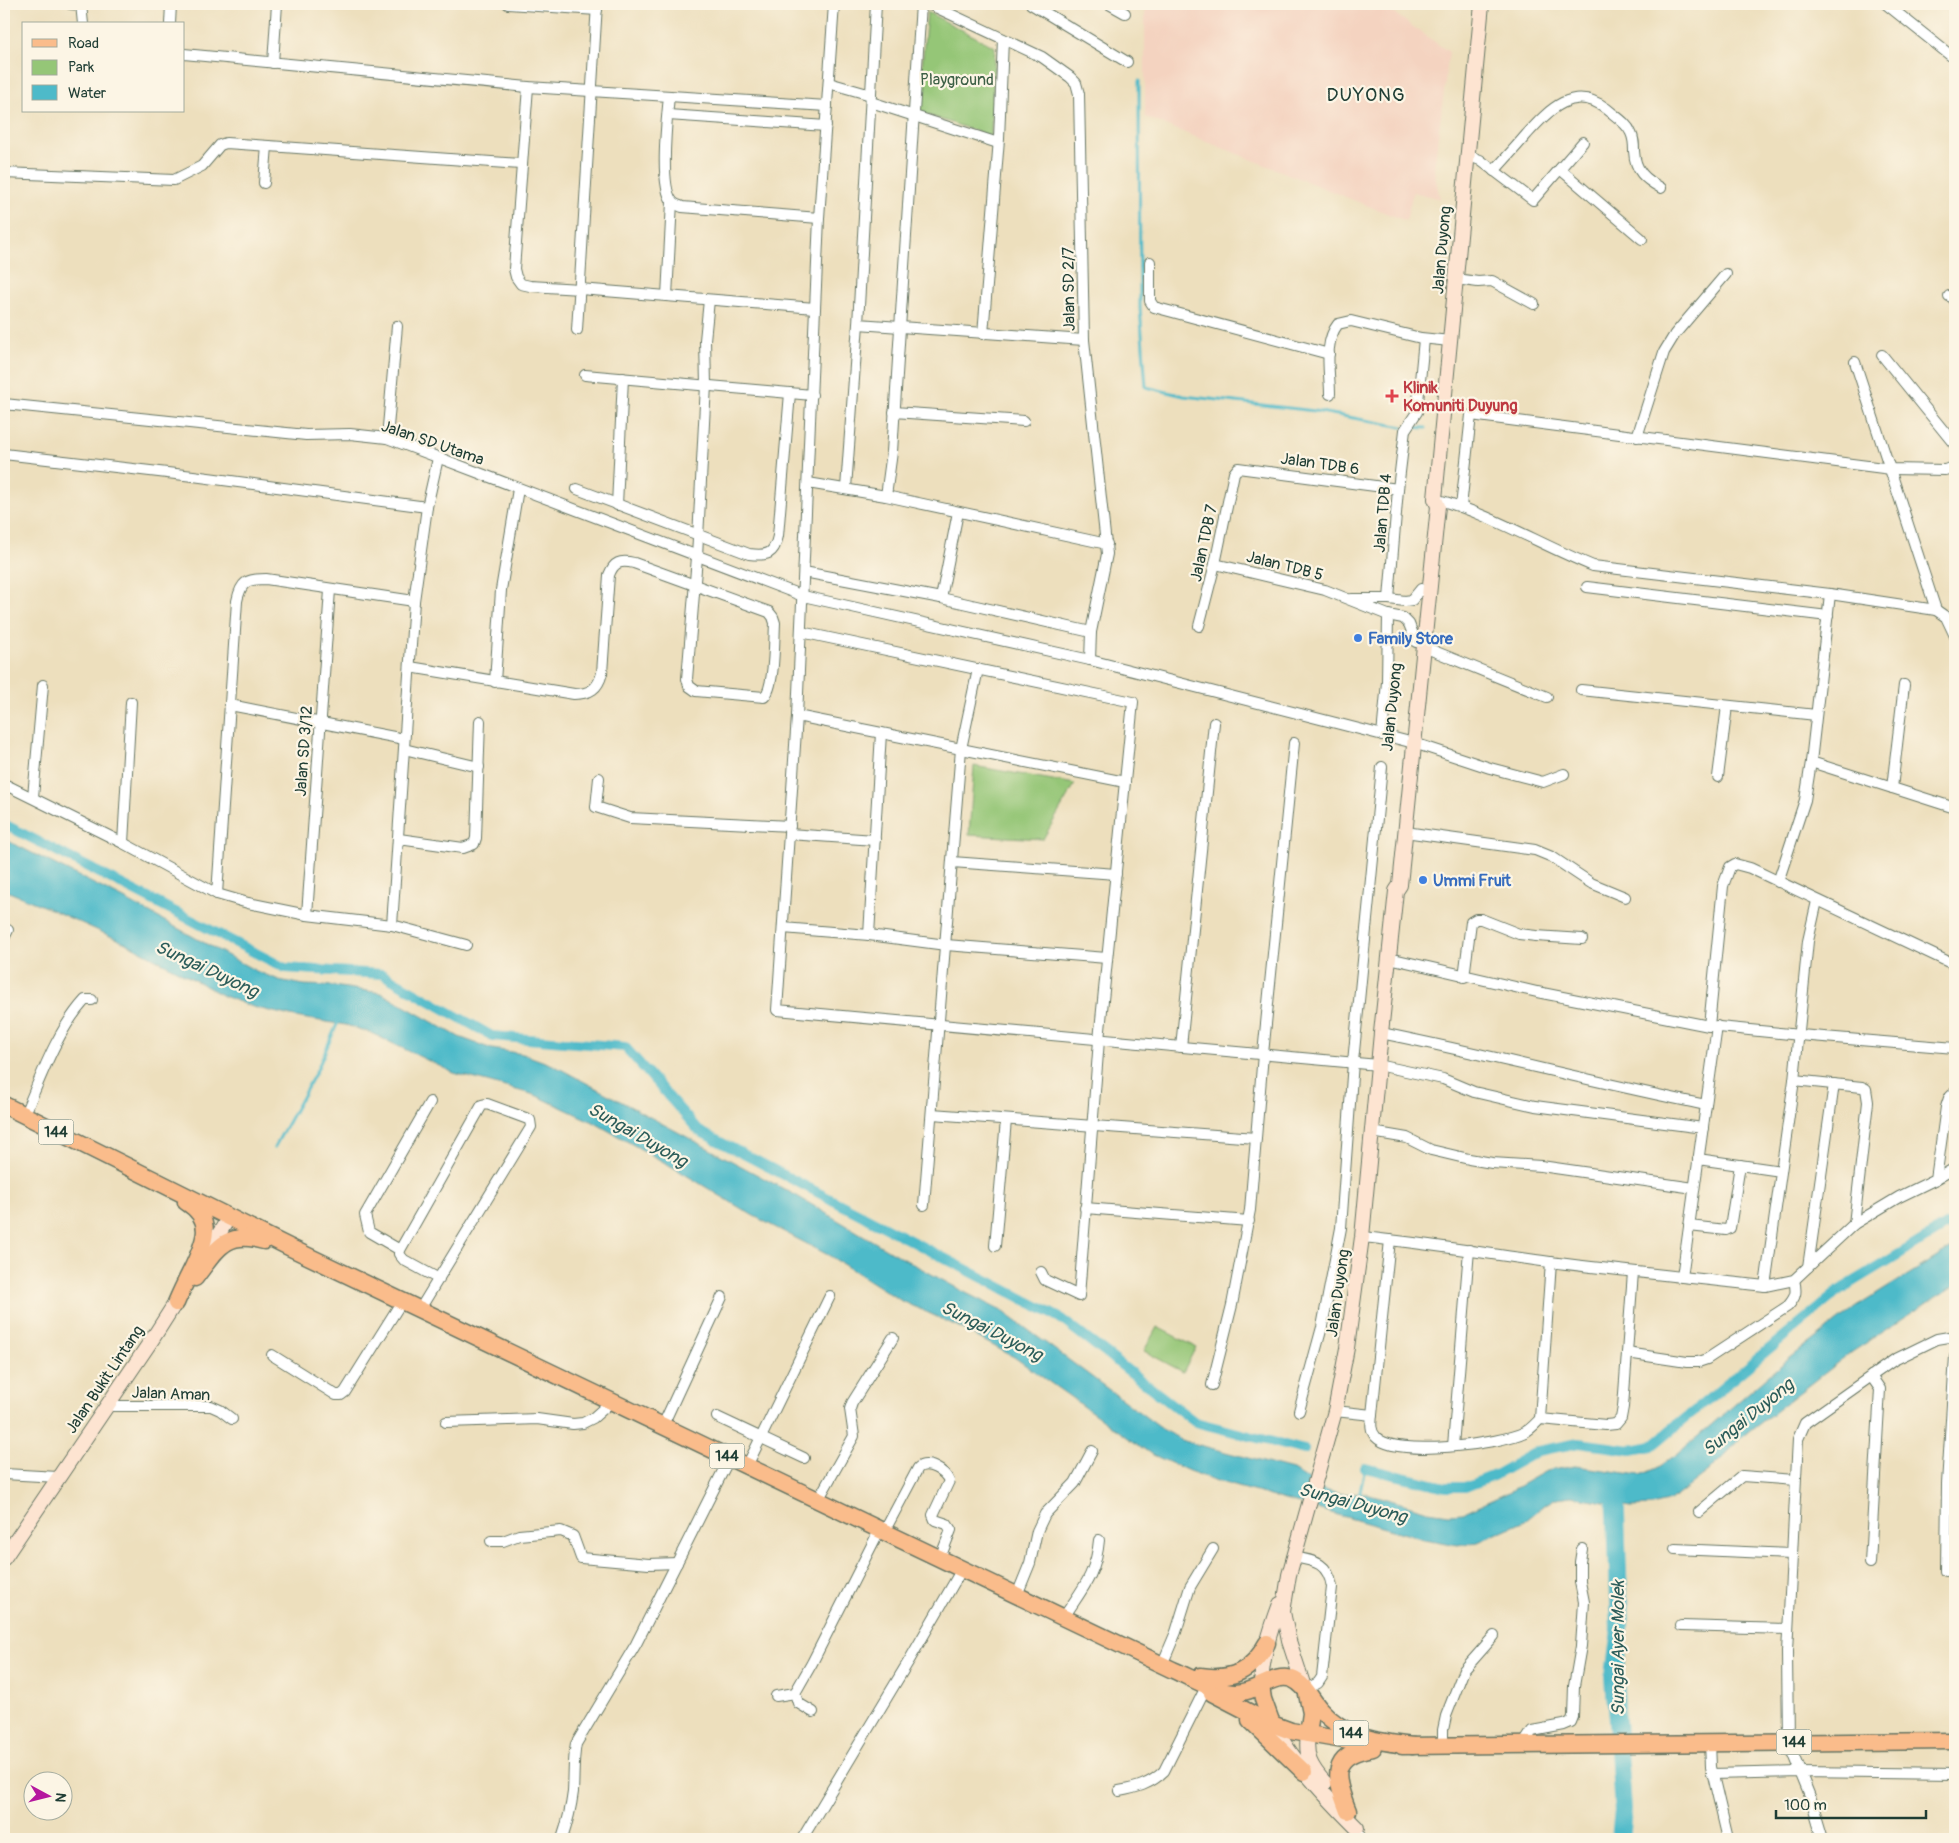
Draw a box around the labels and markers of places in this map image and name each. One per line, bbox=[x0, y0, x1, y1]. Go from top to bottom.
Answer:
place label: Klinik Komuniti Duyung bbox=[1403, 378, 1517, 416]
marker: Klinik Komuniti Duyung bbox=[1385, 389, 1399, 403]
place label: Family Store bbox=[1368, 629, 1454, 649]
marker: Family Store bbox=[1352, 632, 1364, 644]
place label: Ummi Fruit bbox=[1433, 871, 1512, 891]
marker: Ummi Fruit bbox=[1417, 874, 1429, 886]

